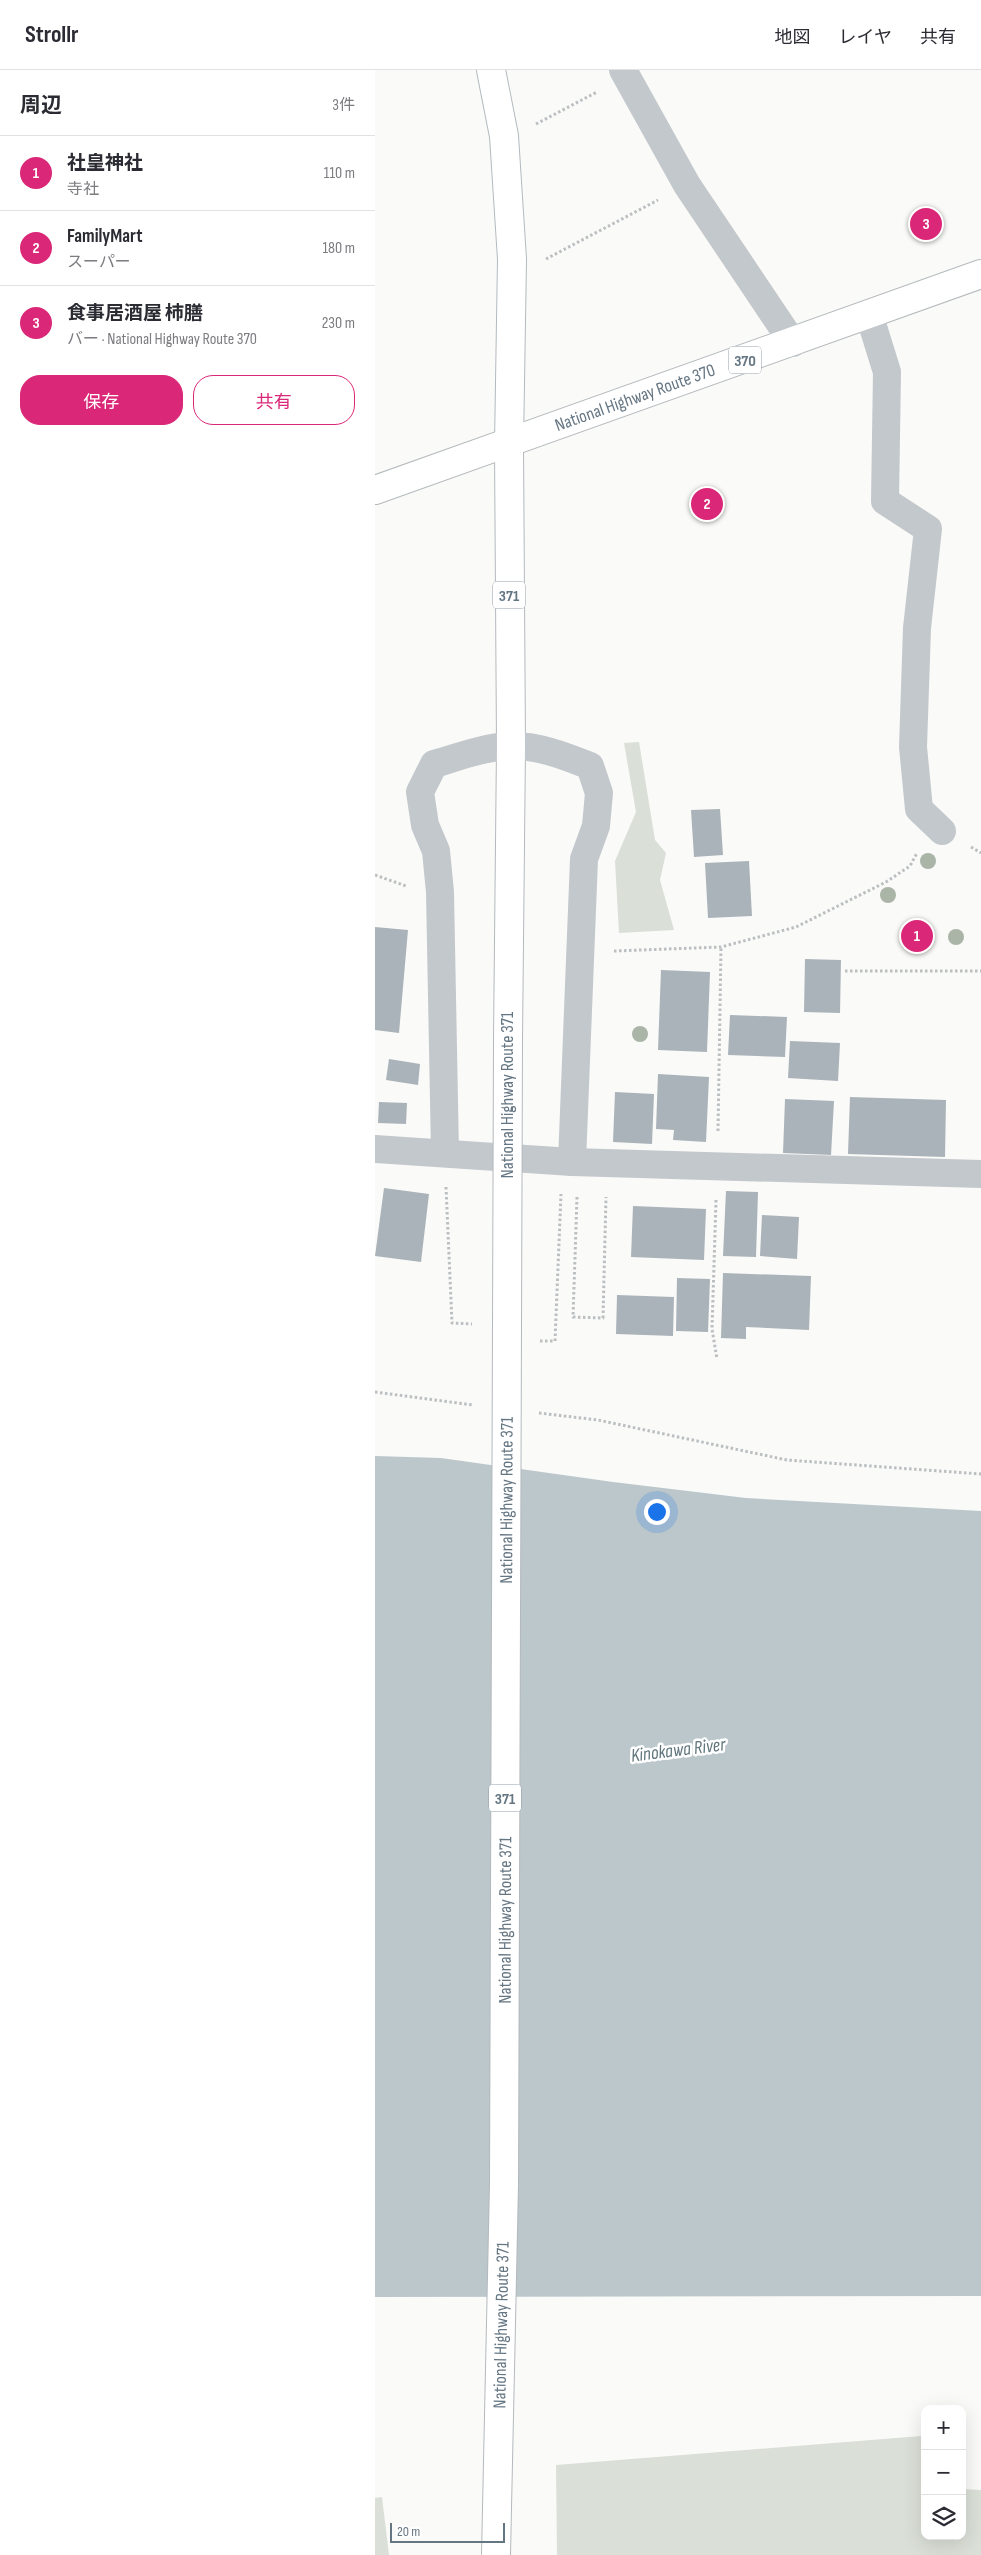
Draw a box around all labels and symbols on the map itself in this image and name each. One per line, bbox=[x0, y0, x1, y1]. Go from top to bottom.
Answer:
pin: 3 bbox=[910, 205, 942, 243]
road number: 370 bbox=[729, 346, 761, 374]
street label: National Highway Route 370 bbox=[552, 360, 718, 436]
pin: 2 bbox=[691, 485, 723, 523]
road number: 371 bbox=[493, 582, 525, 608]
pin: 1 bbox=[901, 917, 933, 955]
street label: National Highway Route 371 bbox=[497, 1011, 518, 1178]
street label: National Highway Route 371 bbox=[496, 1416, 518, 1584]
your location bbox=[644, 1499, 670, 1525]
water label: Kinokawa River bbox=[630, 1733, 727, 1768]
road number: 371 bbox=[489, 1785, 521, 1812]
street label: National Highway Route 371 bbox=[495, 1836, 516, 2004]
street label: National Highway Route 371 bbox=[489, 2241, 514, 2409]
scale bar bbox=[390, 2520, 505, 2543]

